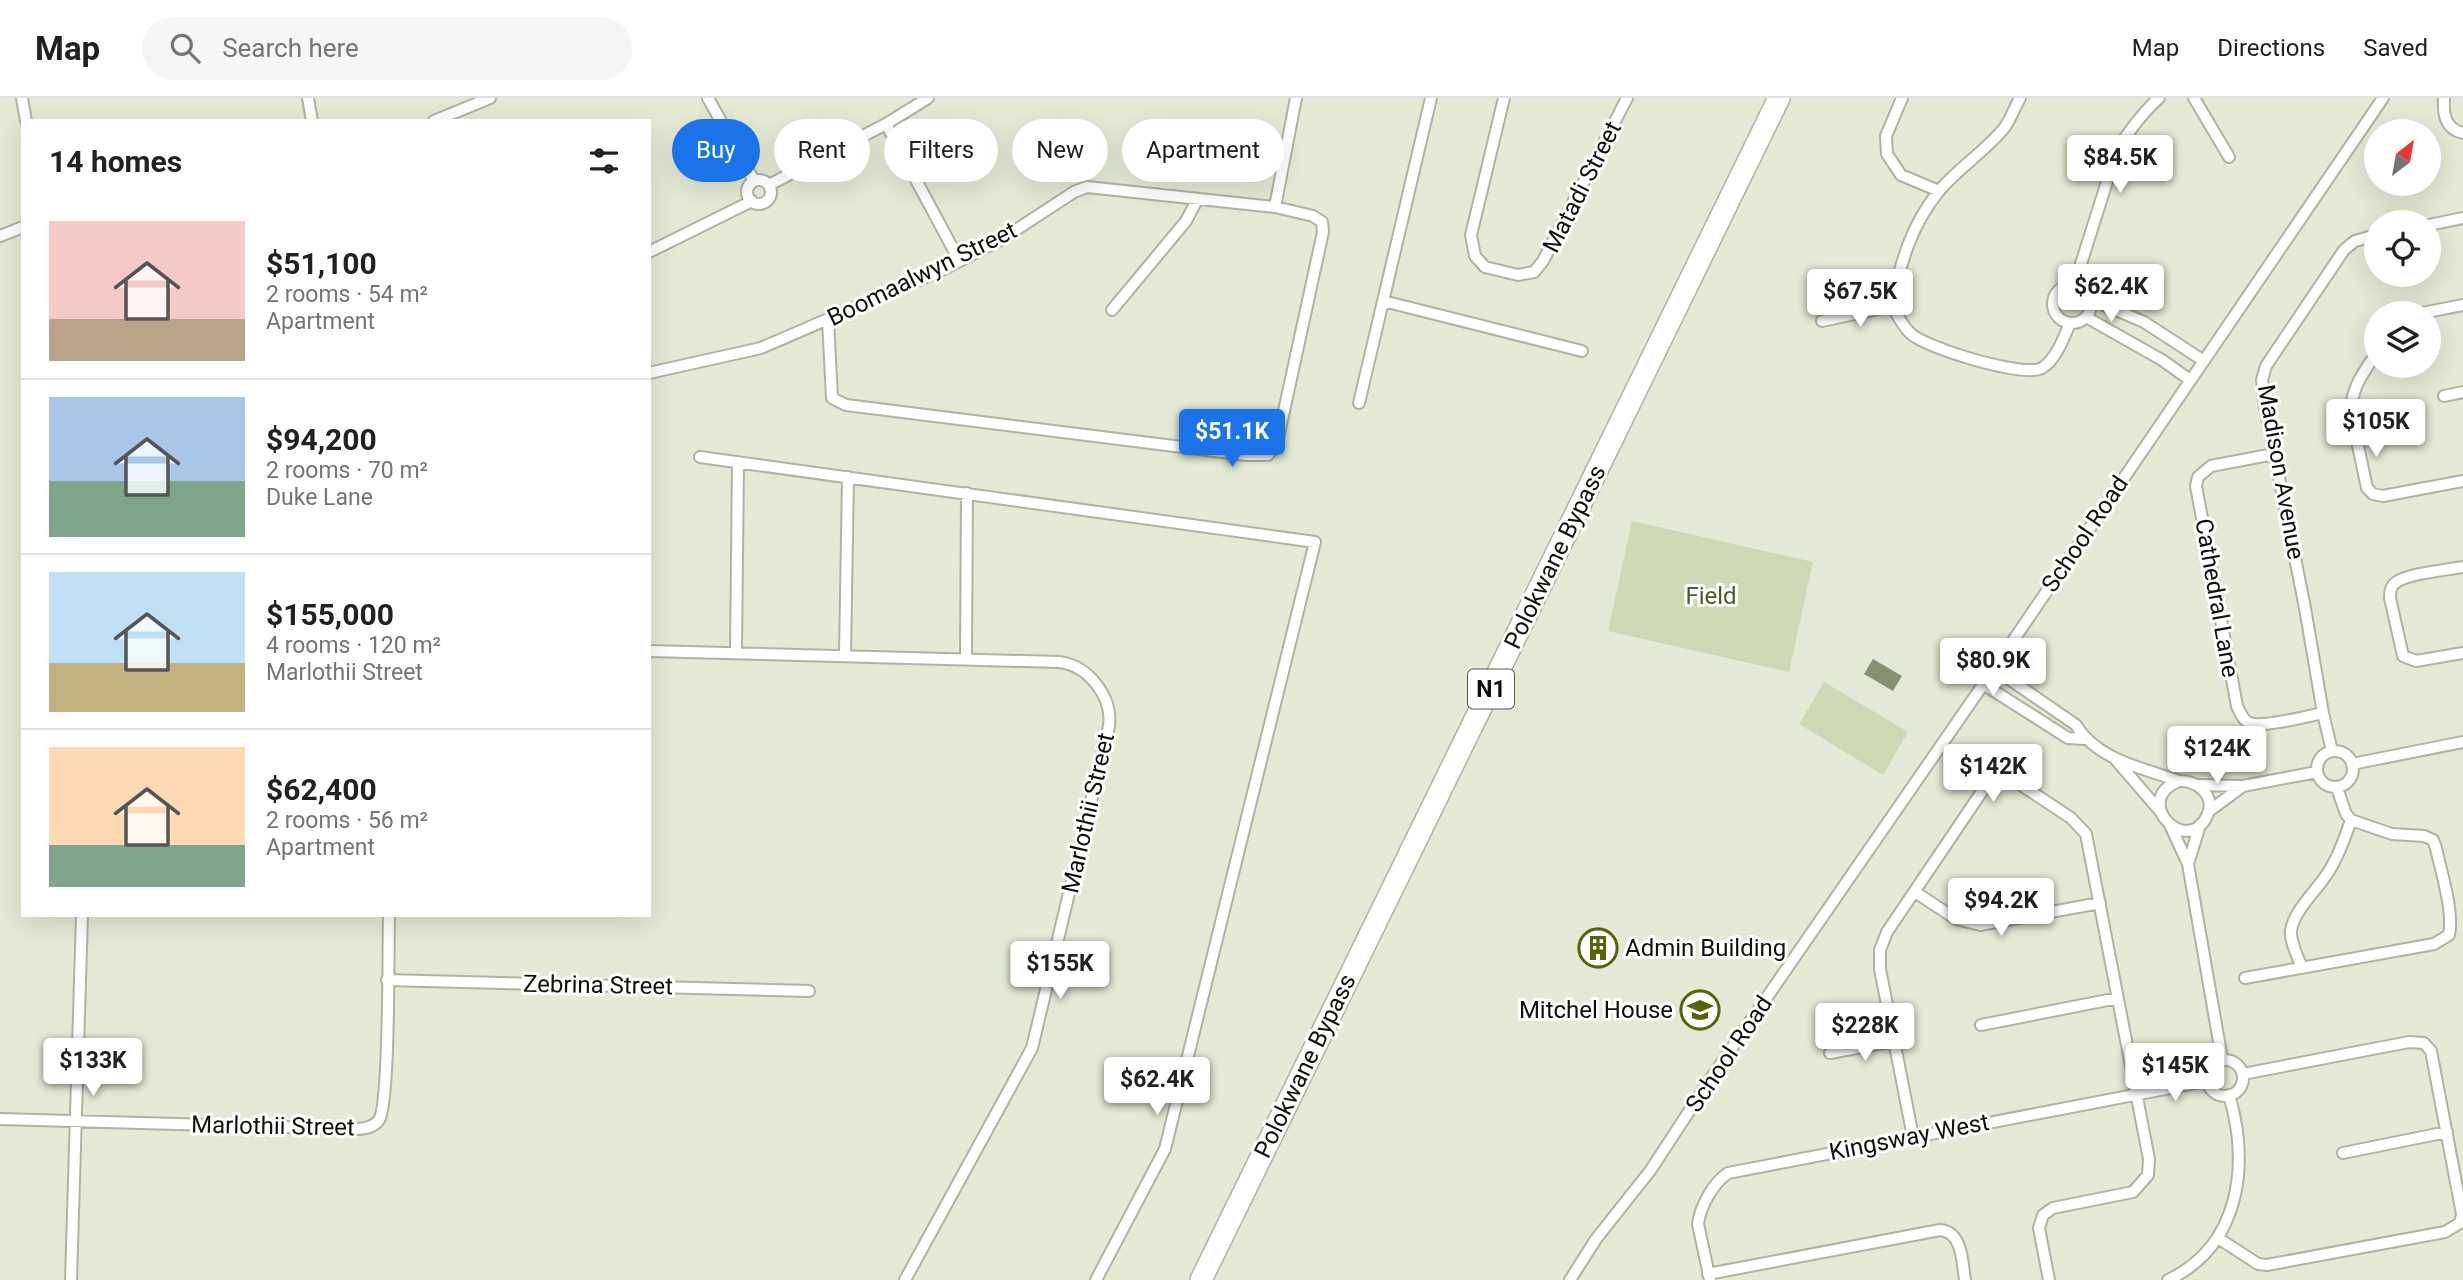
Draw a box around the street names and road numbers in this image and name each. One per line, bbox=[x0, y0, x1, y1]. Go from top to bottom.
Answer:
street label: Matadi Street bbox=[1537, 117, 1627, 257]
street label: Boomaalwyn Street bbox=[823, 216, 1021, 332]
street label: Madison Avenue bbox=[2252, 382, 2310, 562]
street label: Polokwane Bypass bbox=[1498, 461, 1612, 653]
street label: School Road bbox=[2036, 471, 2134, 597]
street label: Cathedral Lane bbox=[2189, 517, 2245, 679]
road number: N1 bbox=[1468, 670, 1514, 708]
street label: Marlothii Street bbox=[1056, 730, 1120, 896]
street label: Zebrina Street bbox=[523, 970, 673, 1000]
street label: Polokwane Bypass bbox=[1248, 970, 1362, 1162]
street label: School Road bbox=[1680, 991, 1778, 1117]
street label: Kingsway West bbox=[1827, 1108, 1991, 1166]
street label: Marlothii Street bbox=[191, 1111, 355, 1141]

